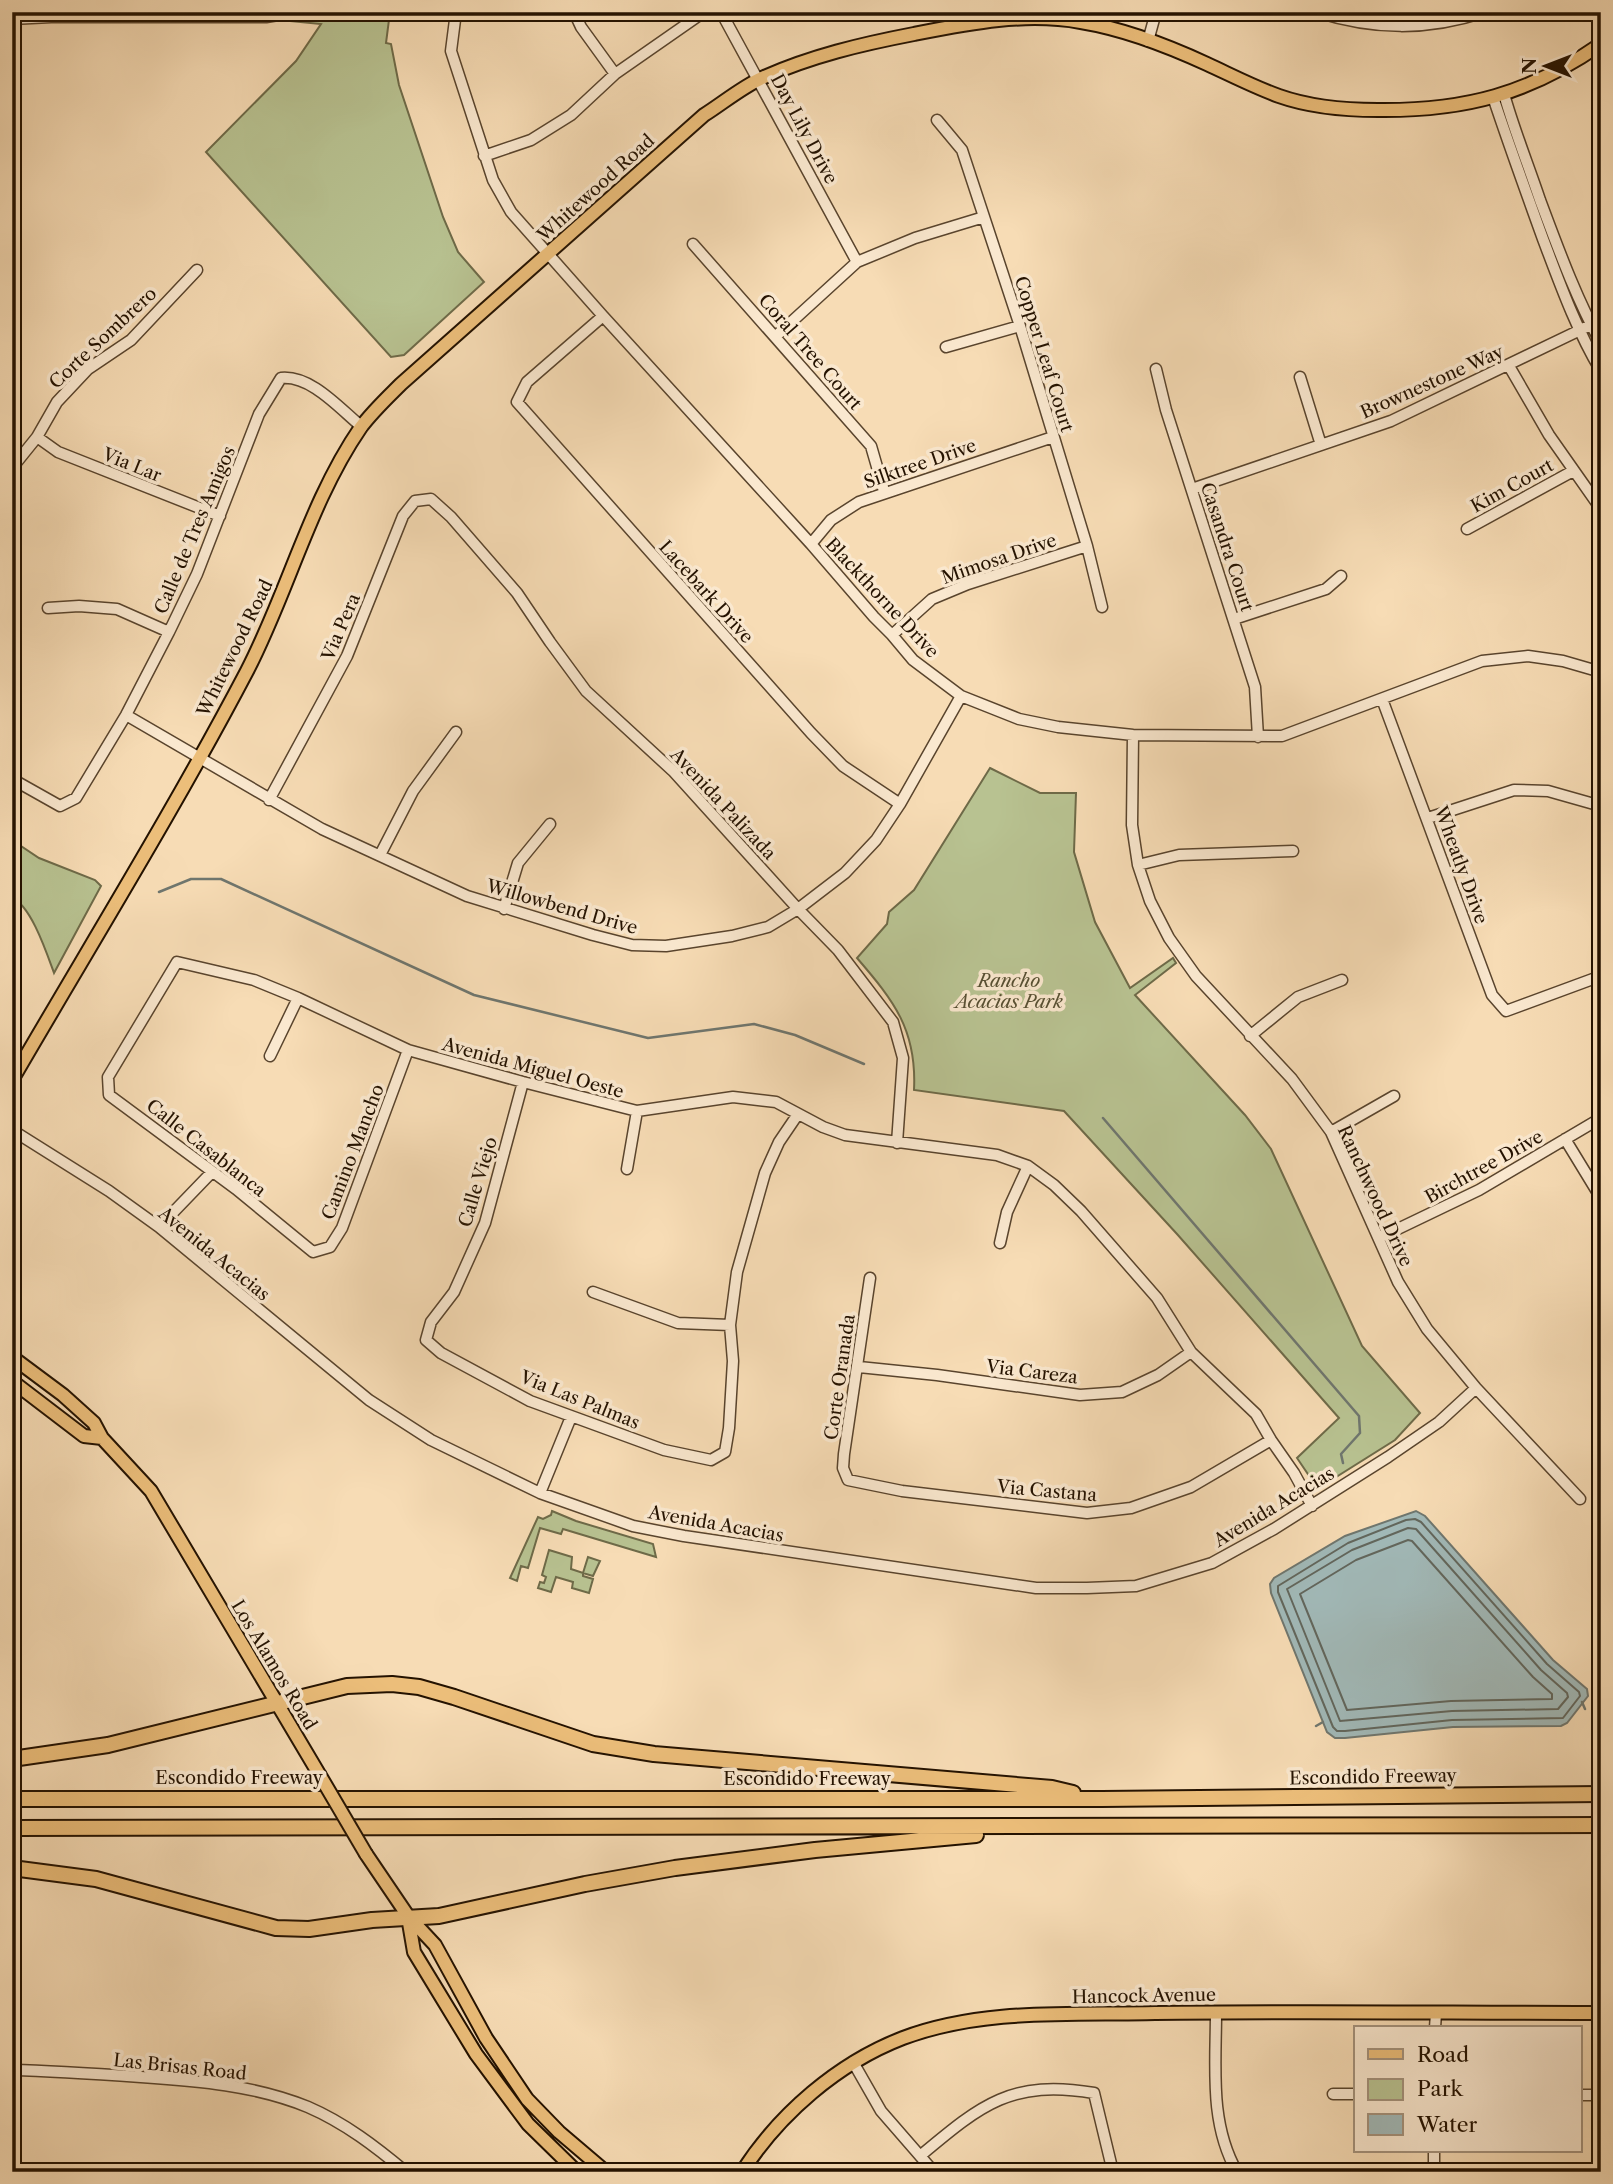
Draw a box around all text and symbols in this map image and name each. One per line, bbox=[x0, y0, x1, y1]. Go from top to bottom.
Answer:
north arrow bbox=[1512, 32, 1582, 102]
text: N bbox=[1518, 58, 1541, 74]
street label: Day Lily Drive bbox=[766, 70, 842, 188]
street label: Whitewood Road bbox=[532, 130, 659, 247]
street label: Copper Leaf Court bbox=[1010, 273, 1078, 435]
street label: Corte Sombrero bbox=[45, 283, 161, 393]
street label: Coral Tree Court bbox=[754, 290, 867, 415]
street label: Brownestone Way bbox=[1357, 340, 1508, 423]
street label: Silktree Drive bbox=[861, 434, 979, 494]
street label: Via Lar bbox=[98, 443, 165, 487]
street label: Calle de Tres Amigos bbox=[150, 443, 240, 617]
street label: Kim Court bbox=[1467, 454, 1558, 518]
street label: Casandra Court bbox=[1196, 480, 1258, 615]
street label: Mimosa Drive bbox=[939, 529, 1059, 589]
street label: Blackthorne Drive bbox=[821, 533, 943, 663]
street label: Lacebark Drive bbox=[654, 536, 758, 648]
street label: Whitewood Road bbox=[192, 576, 278, 721]
street label: Via Pera bbox=[317, 590, 365, 665]
street label: Avenida Palizada bbox=[665, 743, 781, 865]
street label: Wheatly Drive bbox=[1429, 802, 1492, 927]
street label: Willowbend Drive bbox=[483, 875, 640, 939]
park label: Rancho Acacias Park bbox=[952, 970, 1063, 1013]
street label: Avenida Miguel Oeste bbox=[439, 1033, 626, 1103]
street label: Camino Mancho bbox=[317, 1081, 389, 1223]
street label: Calle Casablanca bbox=[142, 1095, 271, 1202]
street label: Ranchwood Drive bbox=[1333, 1122, 1417, 1270]
street label: Birchtree Drive bbox=[1421, 1126, 1547, 1208]
street label: Calle Viejo bbox=[454, 1134, 502, 1230]
street label: Avenida Acacias bbox=[153, 1202, 274, 1306]
street label: Corte Oranada bbox=[820, 1312, 860, 1441]
street label: Via Careza bbox=[984, 1355, 1080, 1389]
street label: Via Las Palmas bbox=[516, 1366, 643, 1434]
street label: Avenida Acacias bbox=[1209, 1462, 1338, 1552]
street label: Via Castana bbox=[995, 1476, 1098, 1506]
street label: Avenida Acacias bbox=[646, 1501, 785, 1547]
street label: Los Alamos Road bbox=[226, 1596, 322, 1734]
street label: Escondido Freeway bbox=[1289, 1765, 1458, 1789]
street label: Escondido Freeway bbox=[155, 1767, 324, 1789]
street label: Escondido Freeway bbox=[723, 1768, 892, 1790]
street label: Hancock Avenue bbox=[1072, 1984, 1216, 2008]
legend bbox=[1354, 2026, 1582, 2152]
text: Road bbox=[1417, 2042, 1469, 2067]
street label: Las Brisas Road bbox=[112, 2049, 248, 2085]
text: Park bbox=[1417, 2076, 1463, 2101]
text: Water bbox=[1416, 2112, 1477, 2137]

